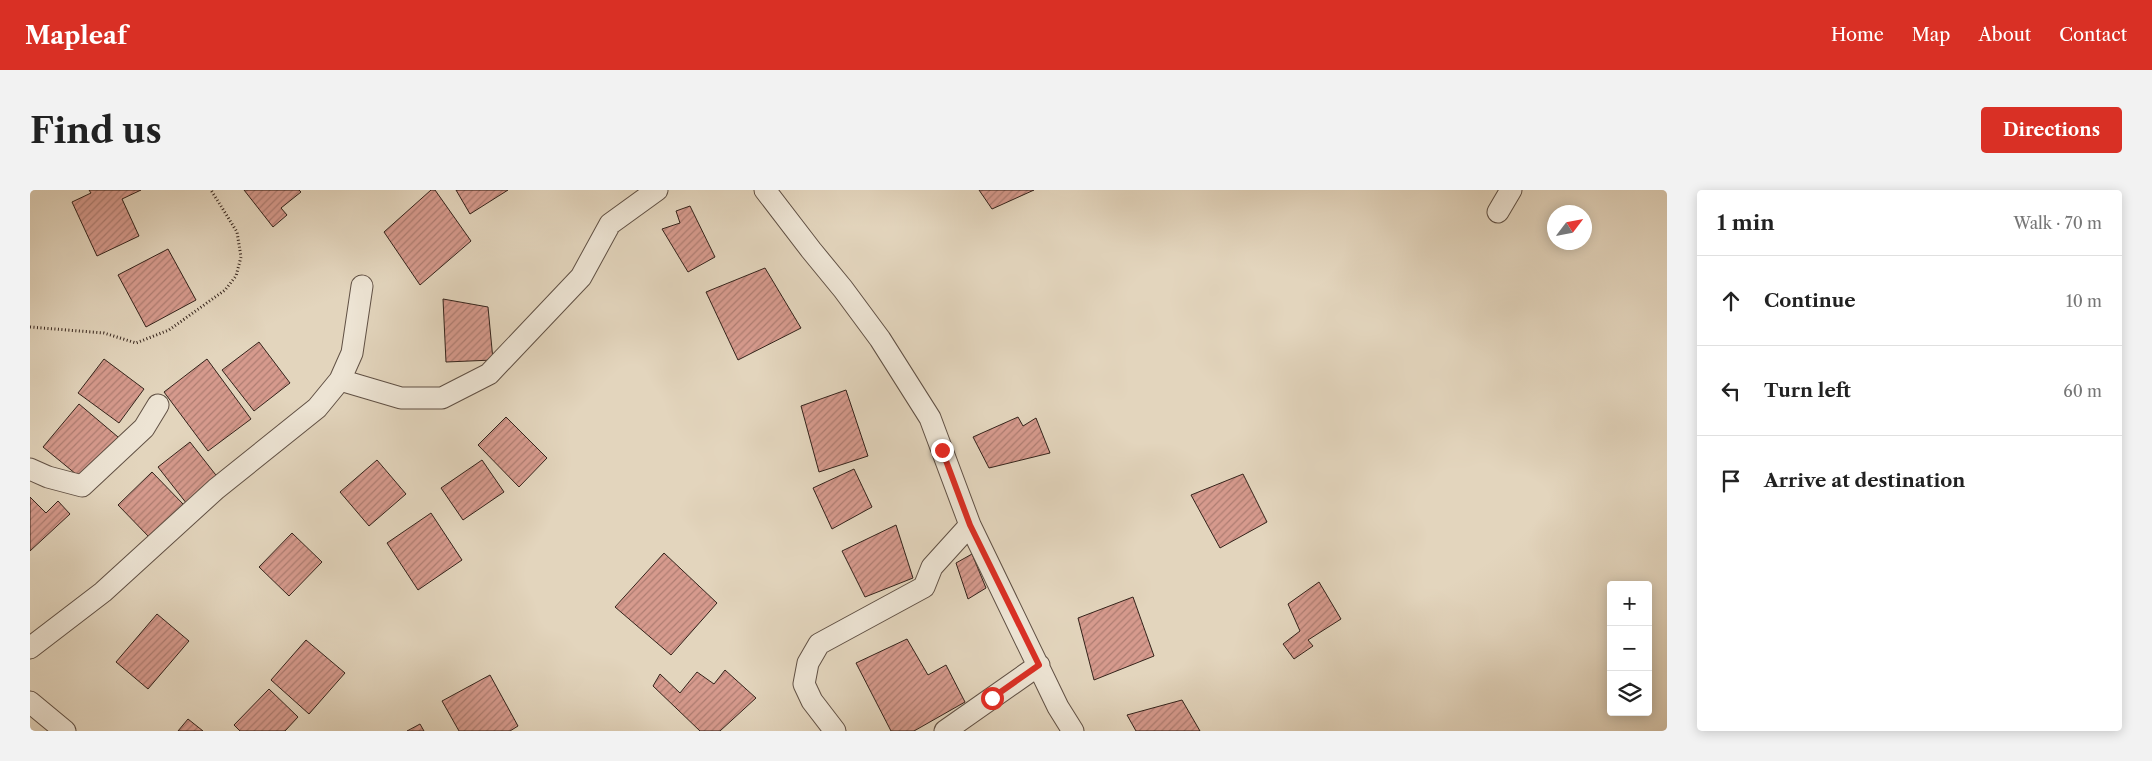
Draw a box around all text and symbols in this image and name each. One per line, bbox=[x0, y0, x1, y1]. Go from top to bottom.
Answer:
text: Mapleaf bbox=[25, 21, 127, 50]
text: Home bbox=[1831, 24, 1884, 46]
text: Map bbox=[1912, 24, 1950, 46]
text: About bbox=[1978, 24, 2031, 46]
text: Contact bbox=[2059, 24, 2127, 46]
button: Directions bbox=[1981, 107, 2122, 153]
text: Find us bbox=[30, 109, 162, 152]
north arrow bbox=[1547, 205, 1592, 250]
text: 1 min bbox=[1717, 210, 1775, 235]
text: Walk · 70 m bbox=[2014, 213, 2102, 233]
icon: ahead bbox=[1717, 287, 1745, 315]
text: Continue bbox=[1764, 289, 1856, 312]
text: 10 m bbox=[2066, 291, 2102, 311]
icon: left bbox=[1717, 377, 1745, 405]
text: Turn left bbox=[1764, 379, 1851, 402]
text: 60 m bbox=[2063, 381, 2102, 401]
route end bbox=[931, 439, 954, 462]
icon: arrive bbox=[1717, 467, 1745, 495]
text: Arrive at destination bbox=[1764, 469, 1965, 492]
map controls bbox=[1607, 581, 1652, 716]
button: + bbox=[1607, 581, 1652, 626]
button: − bbox=[1607, 626, 1652, 671]
button: layers bbox=[1607, 671, 1652, 716]
route start bbox=[981, 687, 1004, 710]

